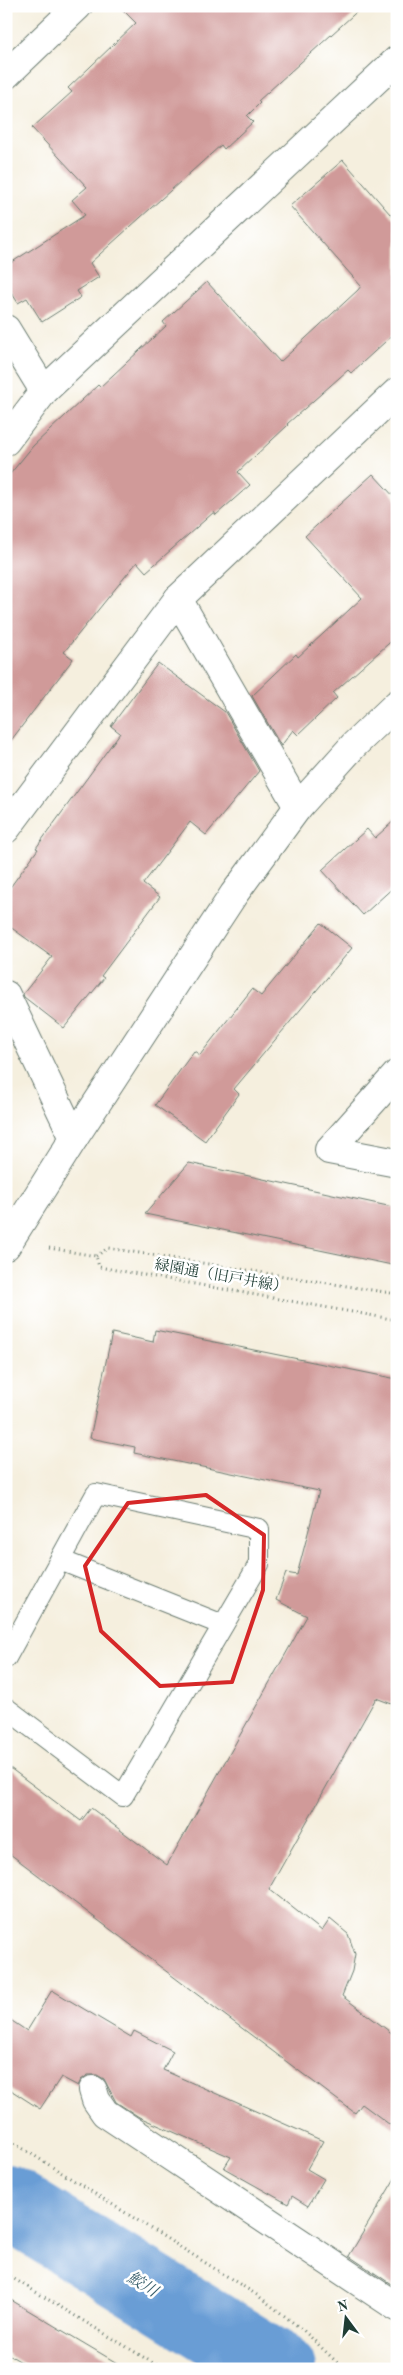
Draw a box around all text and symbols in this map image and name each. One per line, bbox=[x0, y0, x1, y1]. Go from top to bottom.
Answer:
street label: 緑園通（旧戸井線） bbox=[153, 1256, 289, 1296]
water label: 鮫川 bbox=[124, 2268, 163, 2301]
north arrow bbox=[320, 2292, 370, 2342]
text: N bbox=[336, 2298, 350, 2315]

